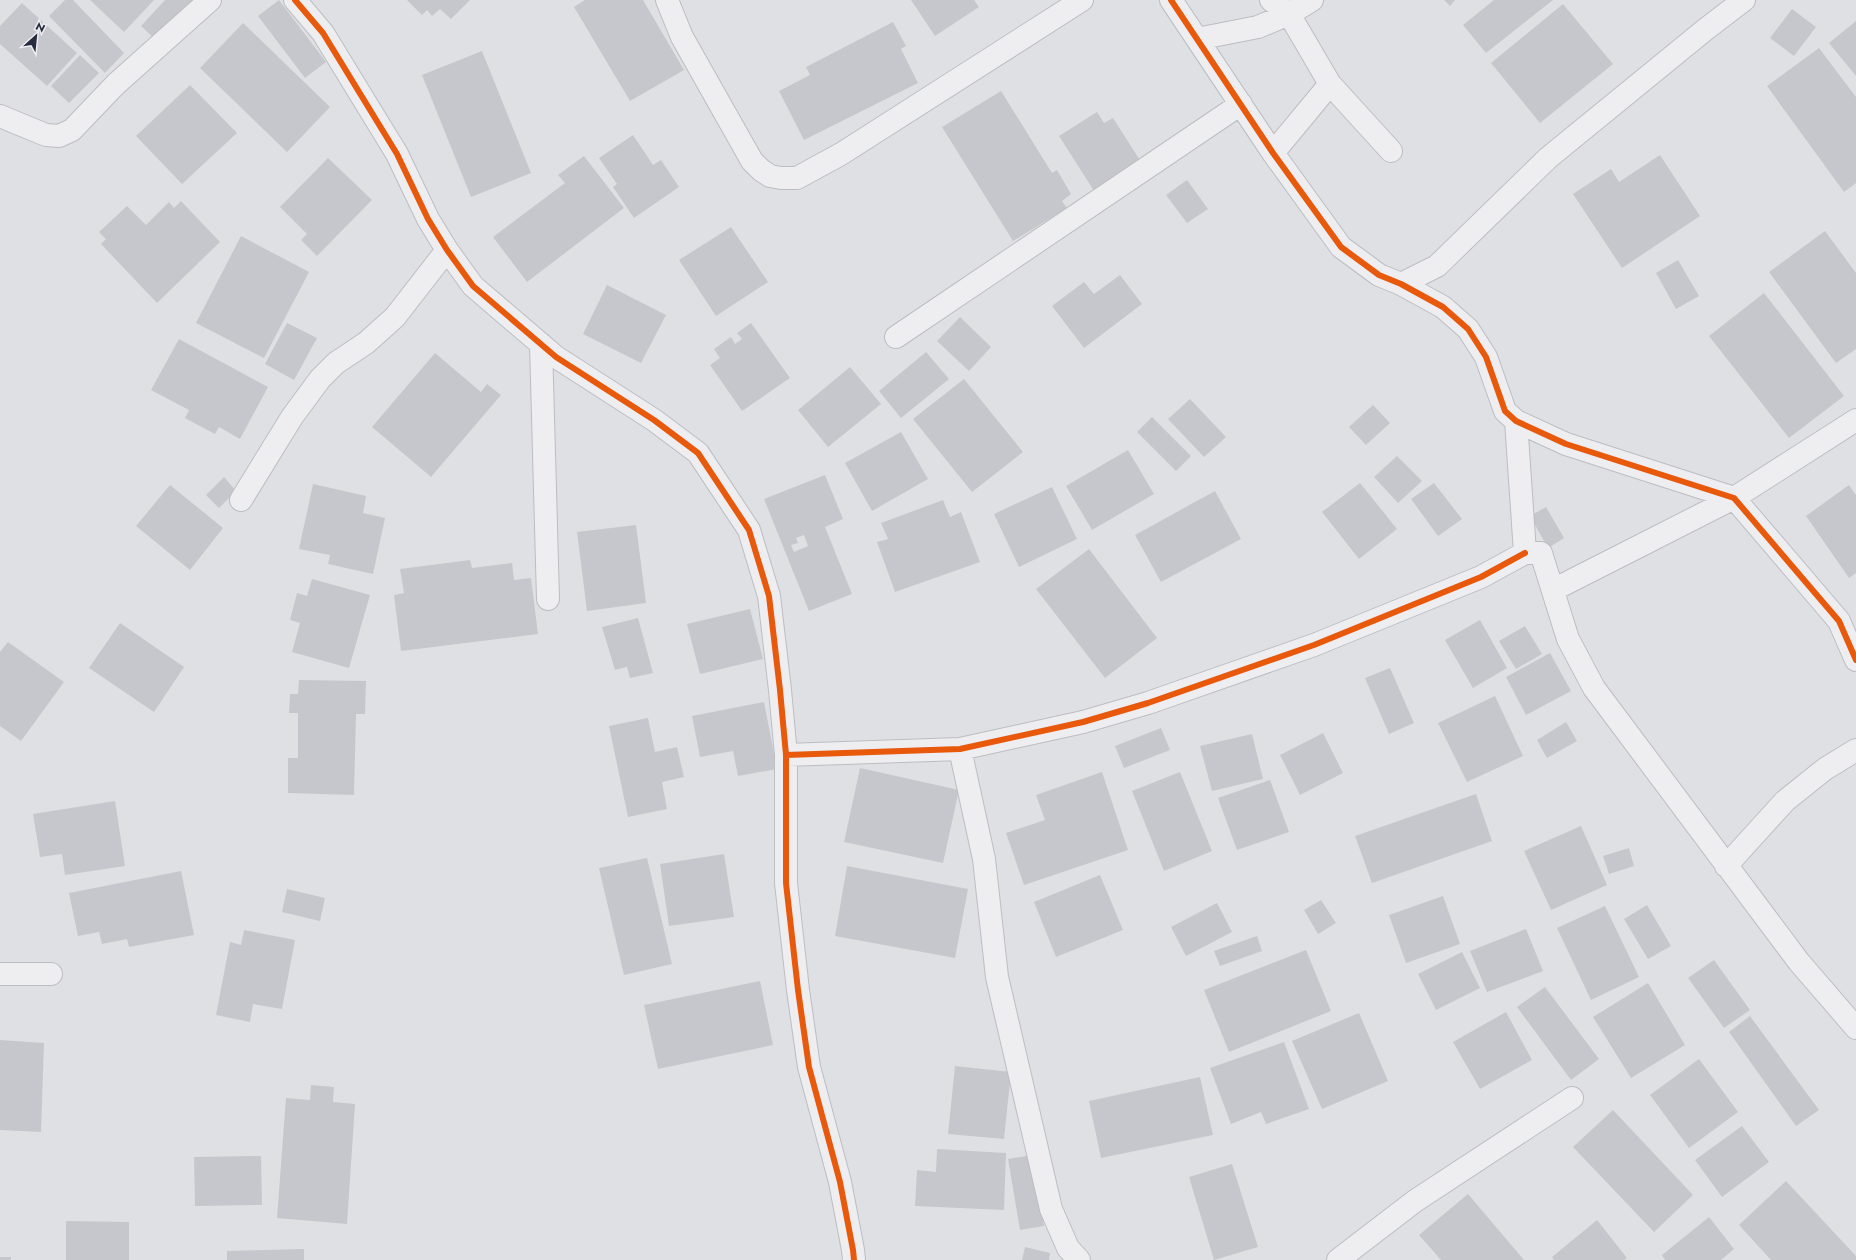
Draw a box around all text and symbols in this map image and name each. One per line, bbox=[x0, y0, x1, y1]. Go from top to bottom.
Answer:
north arrow bbox=[16, 16, 56, 56]
text: N bbox=[33, 18, 48, 36]

